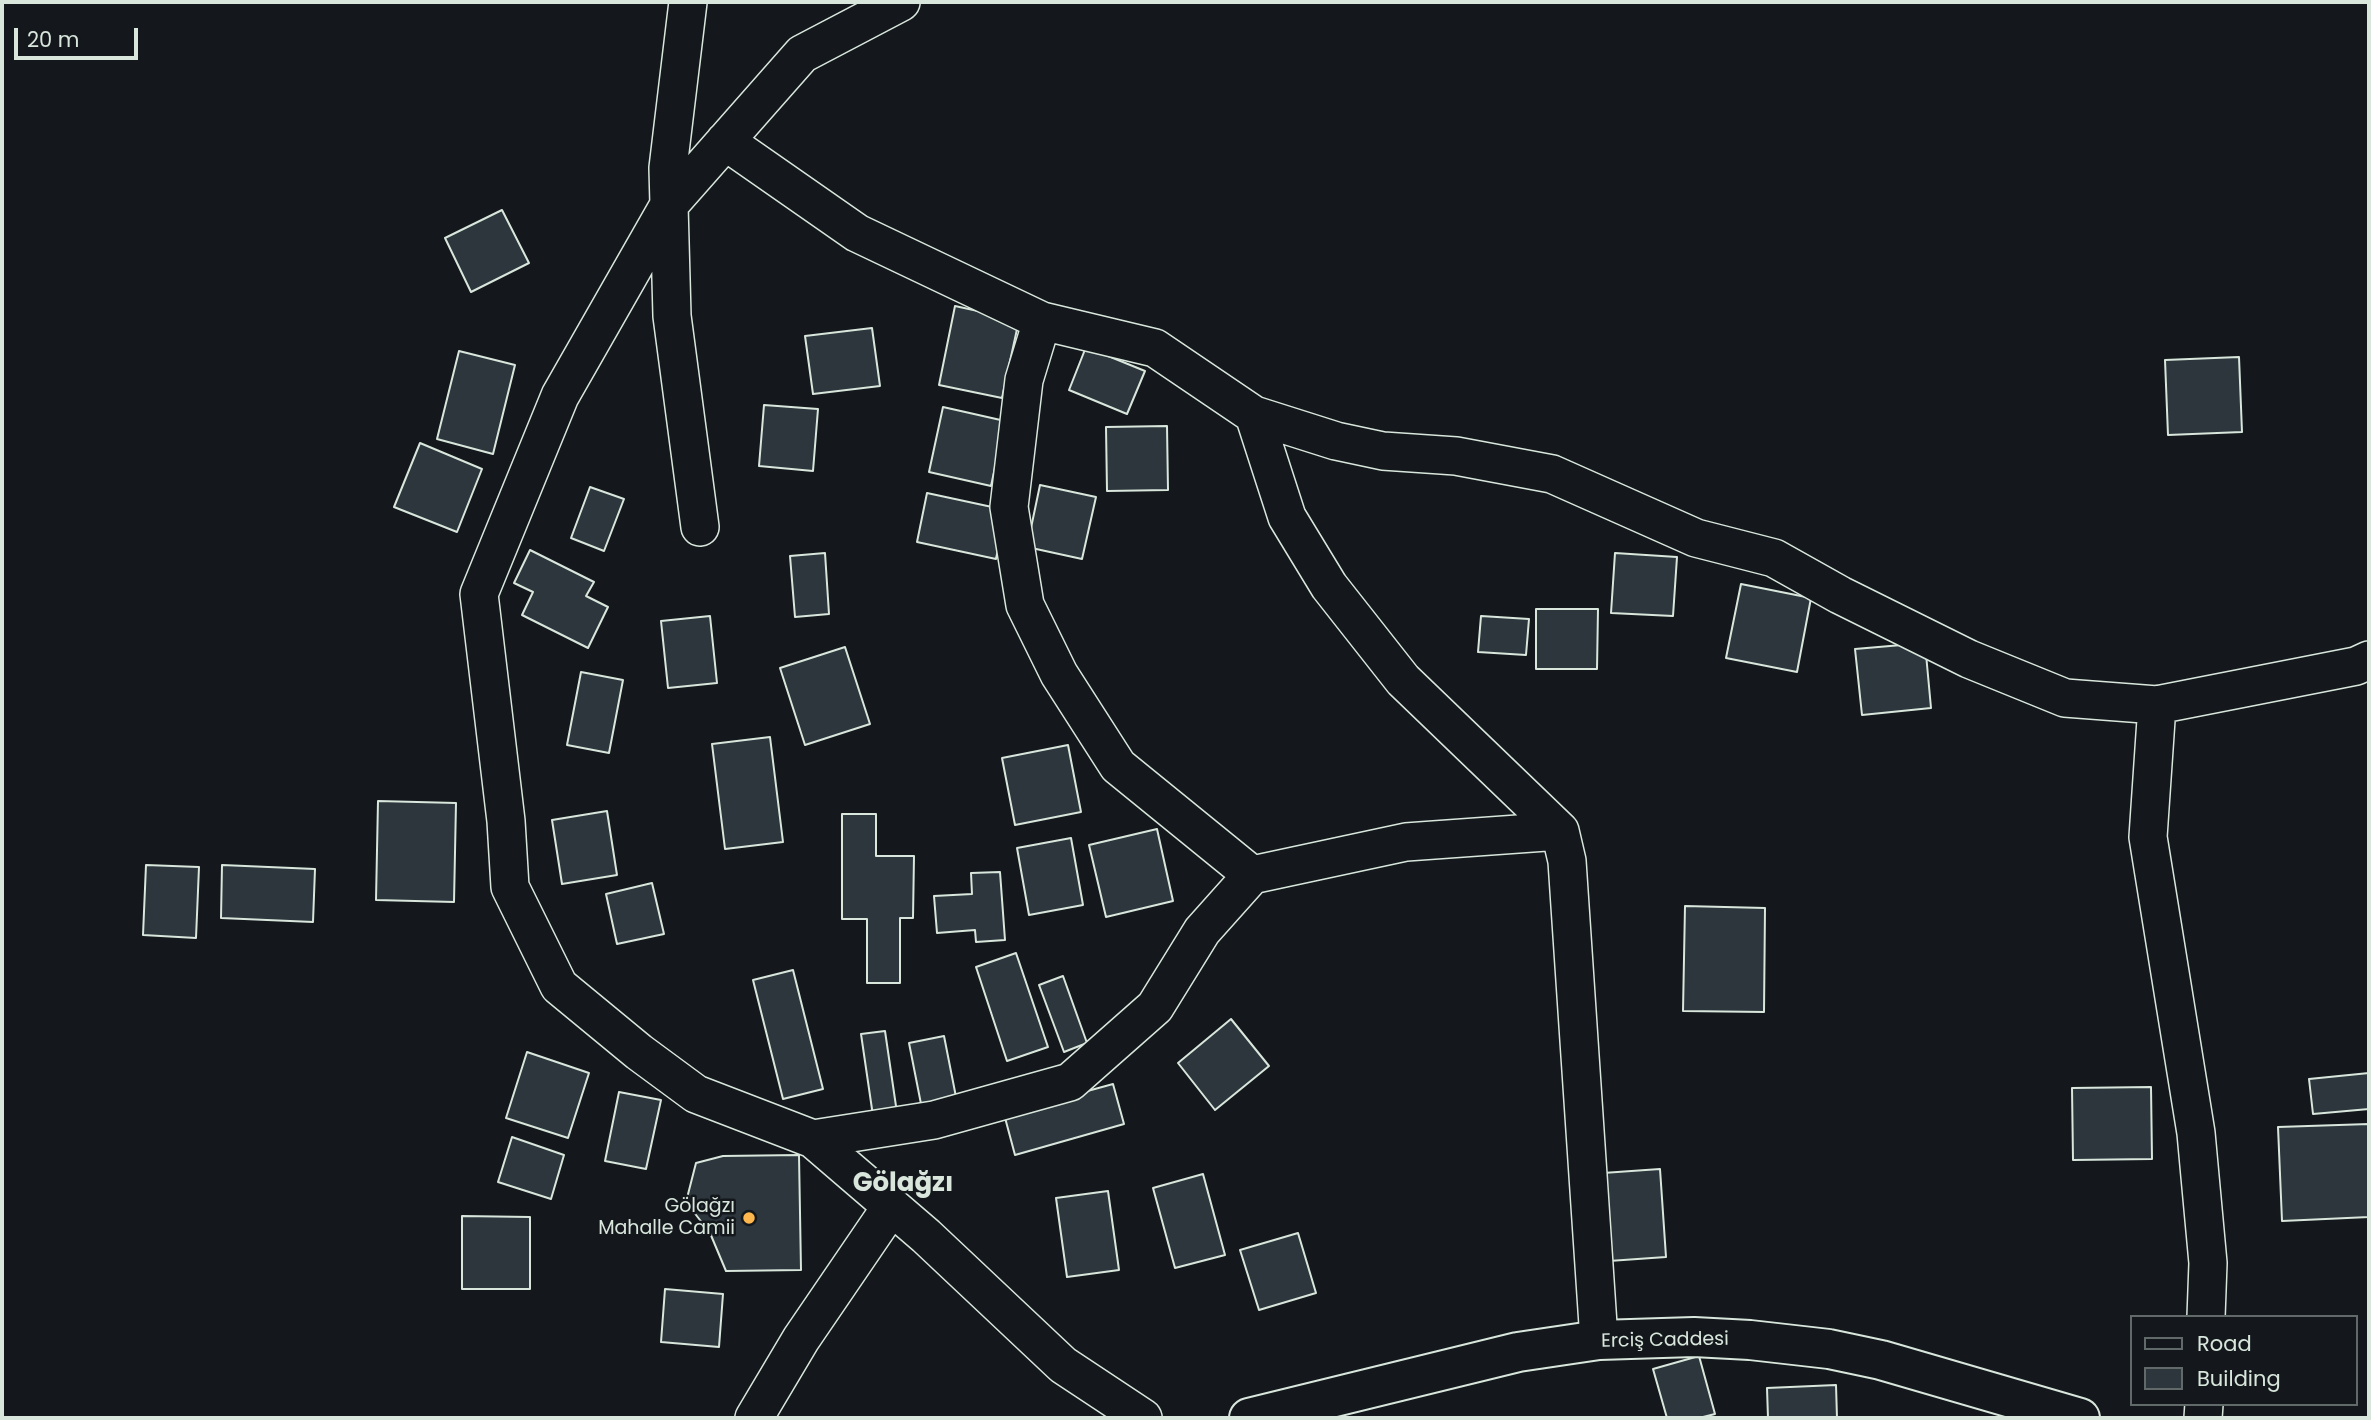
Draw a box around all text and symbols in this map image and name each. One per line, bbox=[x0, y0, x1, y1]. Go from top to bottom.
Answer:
scale bar bbox=[18, 14, 142, 58]
text: 20 m bbox=[27, 25, 80, 54]
district label: Gölağzı bbox=[853, 1168, 953, 1200]
place label: Gölağzı Mahalle Camii bbox=[598, 1196, 735, 1240]
marker: Gölağzı Mahalle Camii bbox=[741, 1210, 757, 1226]
legend bbox=[2130, 1315, 2357, 1406]
street label: Erciş Caddesi bbox=[1601, 1328, 1729, 1354]
text: Road bbox=[2197, 1329, 2252, 1358]
text: Building bbox=[2197, 1364, 2281, 1393]

